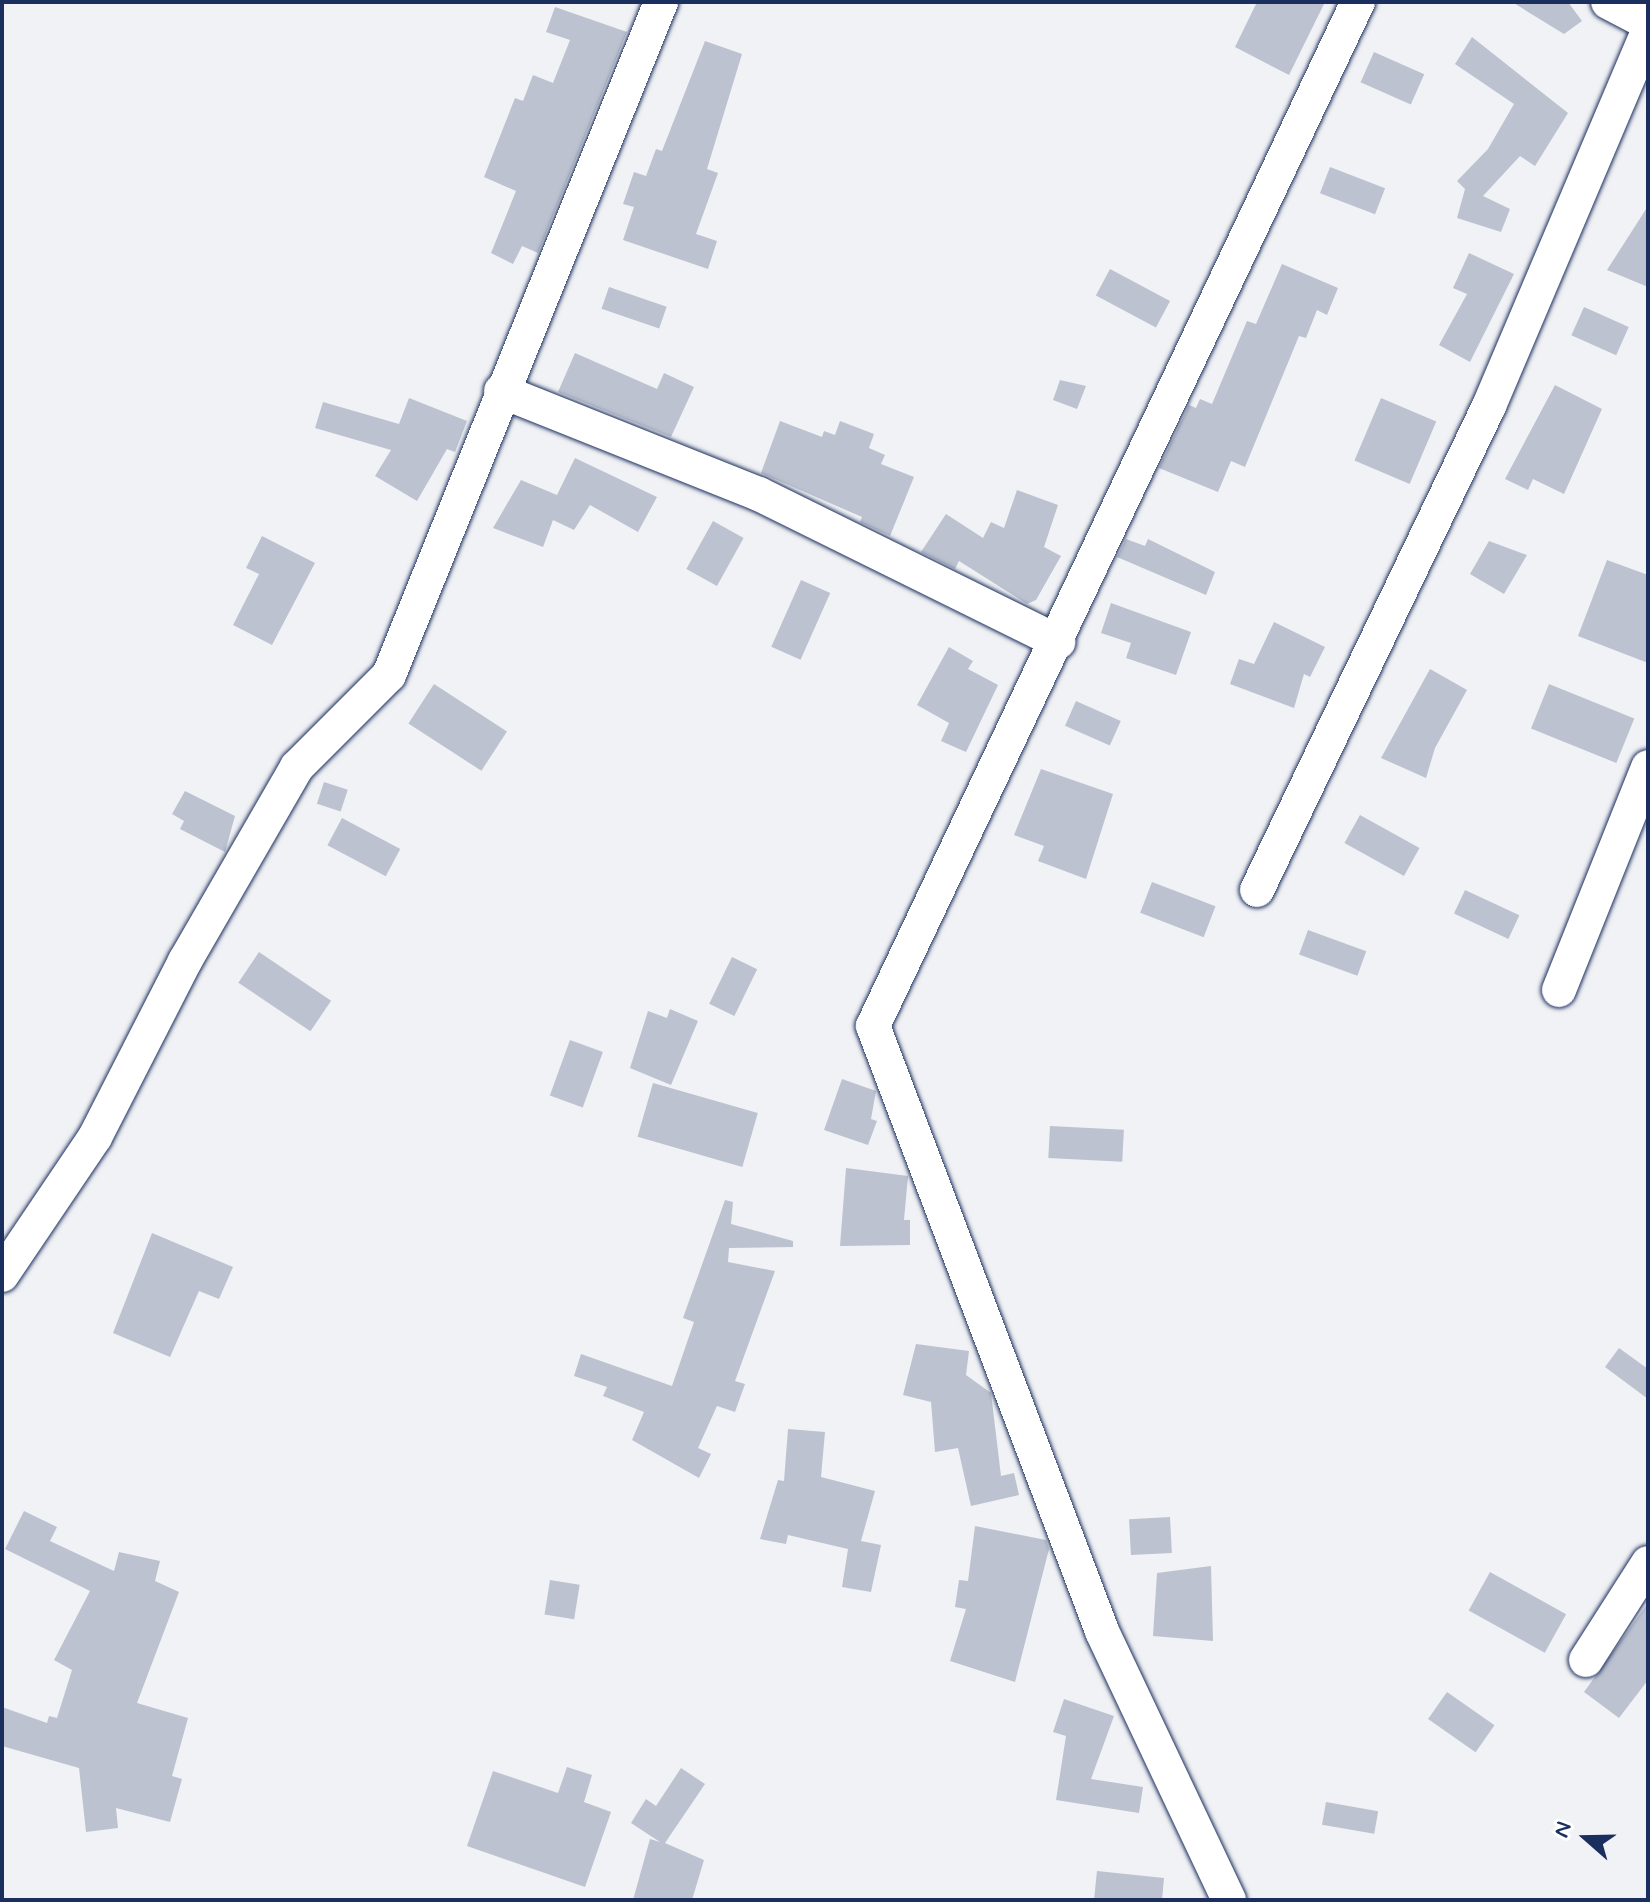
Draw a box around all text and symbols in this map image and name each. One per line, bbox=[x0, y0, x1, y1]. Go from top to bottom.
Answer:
north arrow bbox=[1546, 1798, 1626, 1878]
text: N bbox=[1548, 1818, 1579, 1841]

